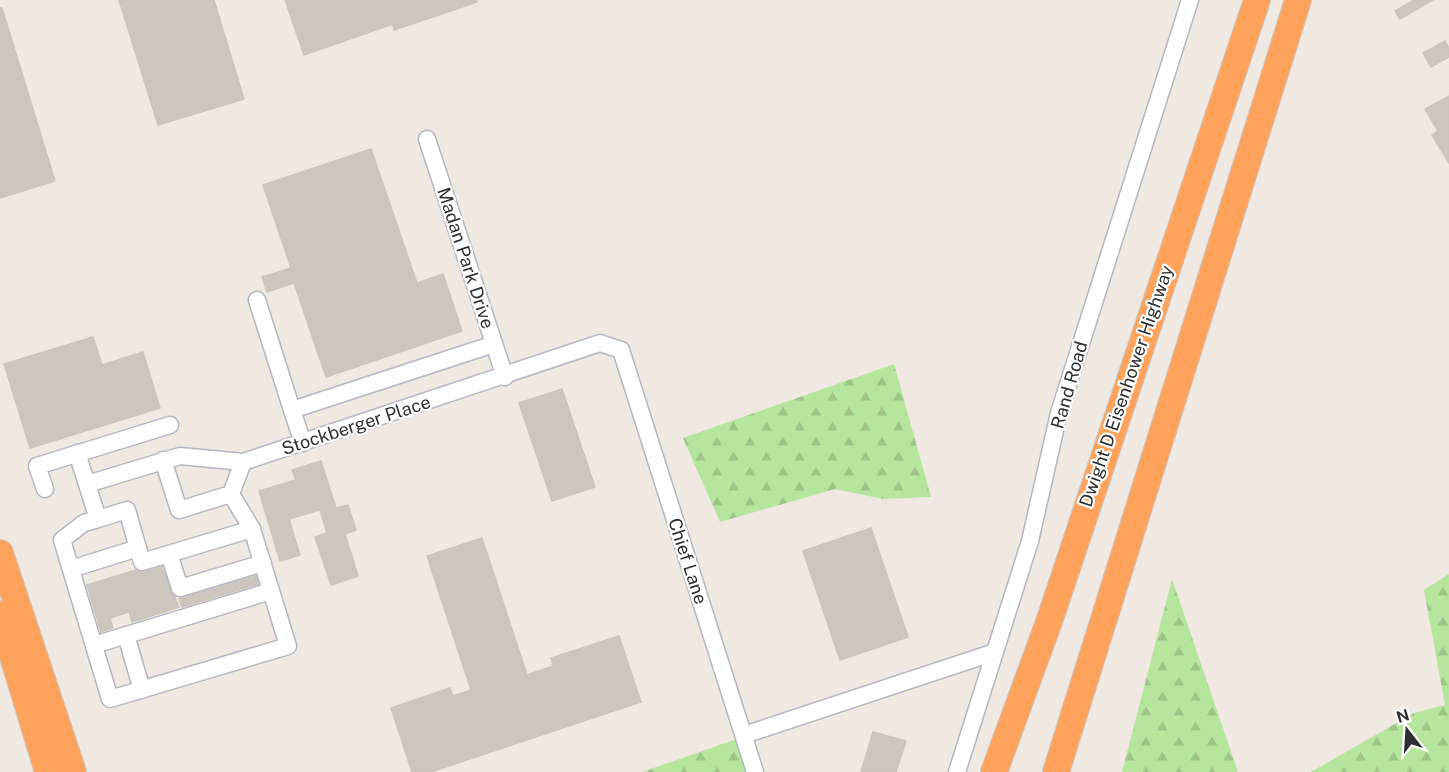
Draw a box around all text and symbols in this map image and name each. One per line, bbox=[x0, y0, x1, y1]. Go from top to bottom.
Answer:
street label: Madan Park Drive bbox=[433, 185, 499, 331]
street label: Dwight D Eisenhower Highway bbox=[1075, 262, 1177, 509]
street label: Rand Road bbox=[1046, 339, 1092, 431]
street label: Stockberger Place bbox=[279, 391, 433, 459]
street label: Chief Lane bbox=[664, 515, 712, 607]
north arrow bbox=[1377, 700, 1437, 760]
text: N bbox=[1394, 705, 1412, 727]

